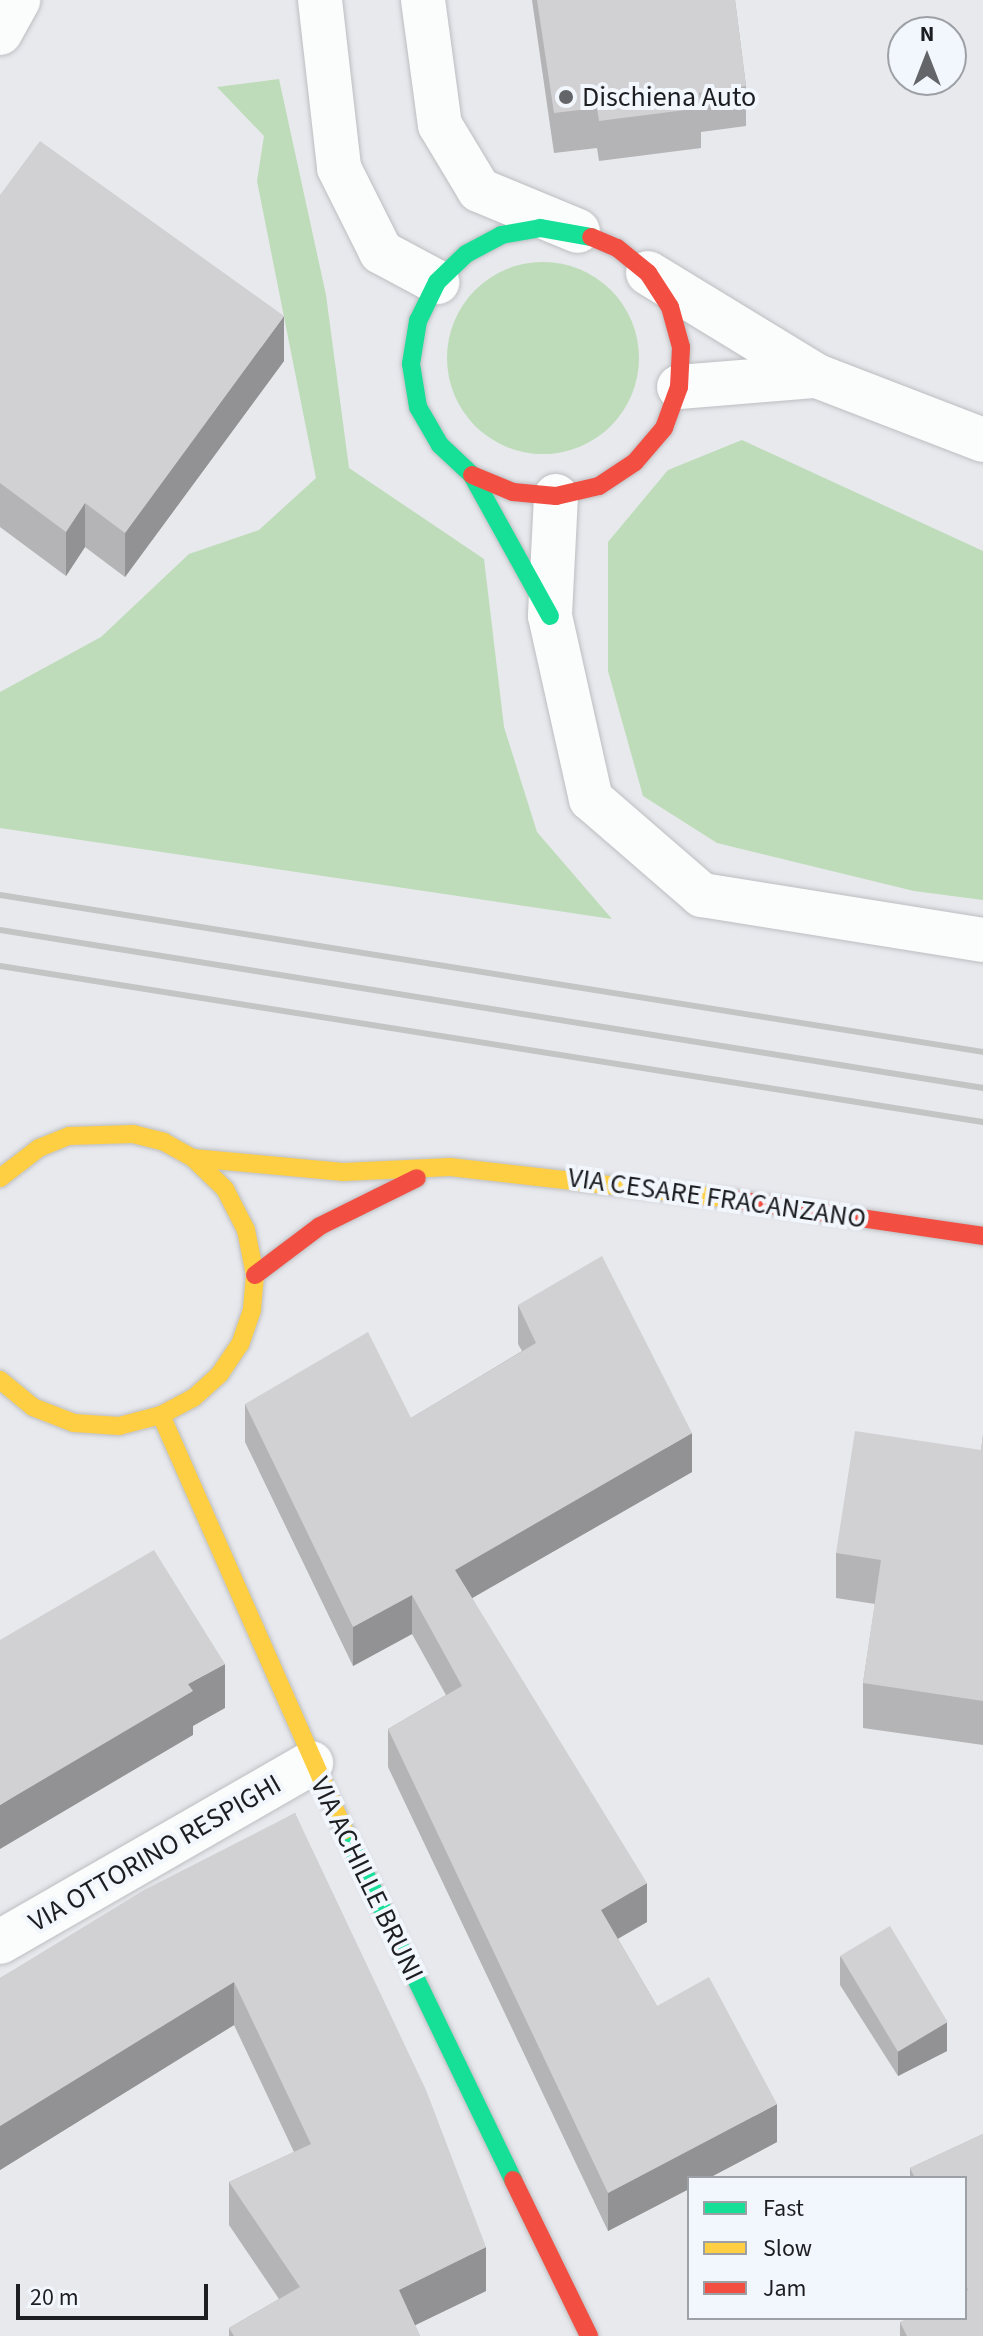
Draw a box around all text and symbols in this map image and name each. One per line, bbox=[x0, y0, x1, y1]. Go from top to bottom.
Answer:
north arrow bbox=[887, 16, 967, 96]
text: N bbox=[920, 18, 934, 50]
place label: Dischiena Auto bbox=[582, 80, 756, 114]
marker: Dischiena Auto bbox=[557, 88, 575, 106]
street label: VIA CESARE FRACANZANO bbox=[566, 1160, 868, 1236]
street label: VIA OTTORINO RESPIGHI bbox=[23, 1767, 287, 1939]
street label: VIA ACHILLE BRUNI bbox=[303, 1772, 431, 1986]
legend bbox=[687, 2176, 967, 2320]
text: Fast bbox=[763, 2191, 804, 2226]
text: Slow bbox=[763, 2231, 812, 2266]
scale bar bbox=[20, 2268, 212, 2318]
text: Jam bbox=[763, 2271, 807, 2306]
text: 20 m bbox=[30, 2280, 79, 2315]

